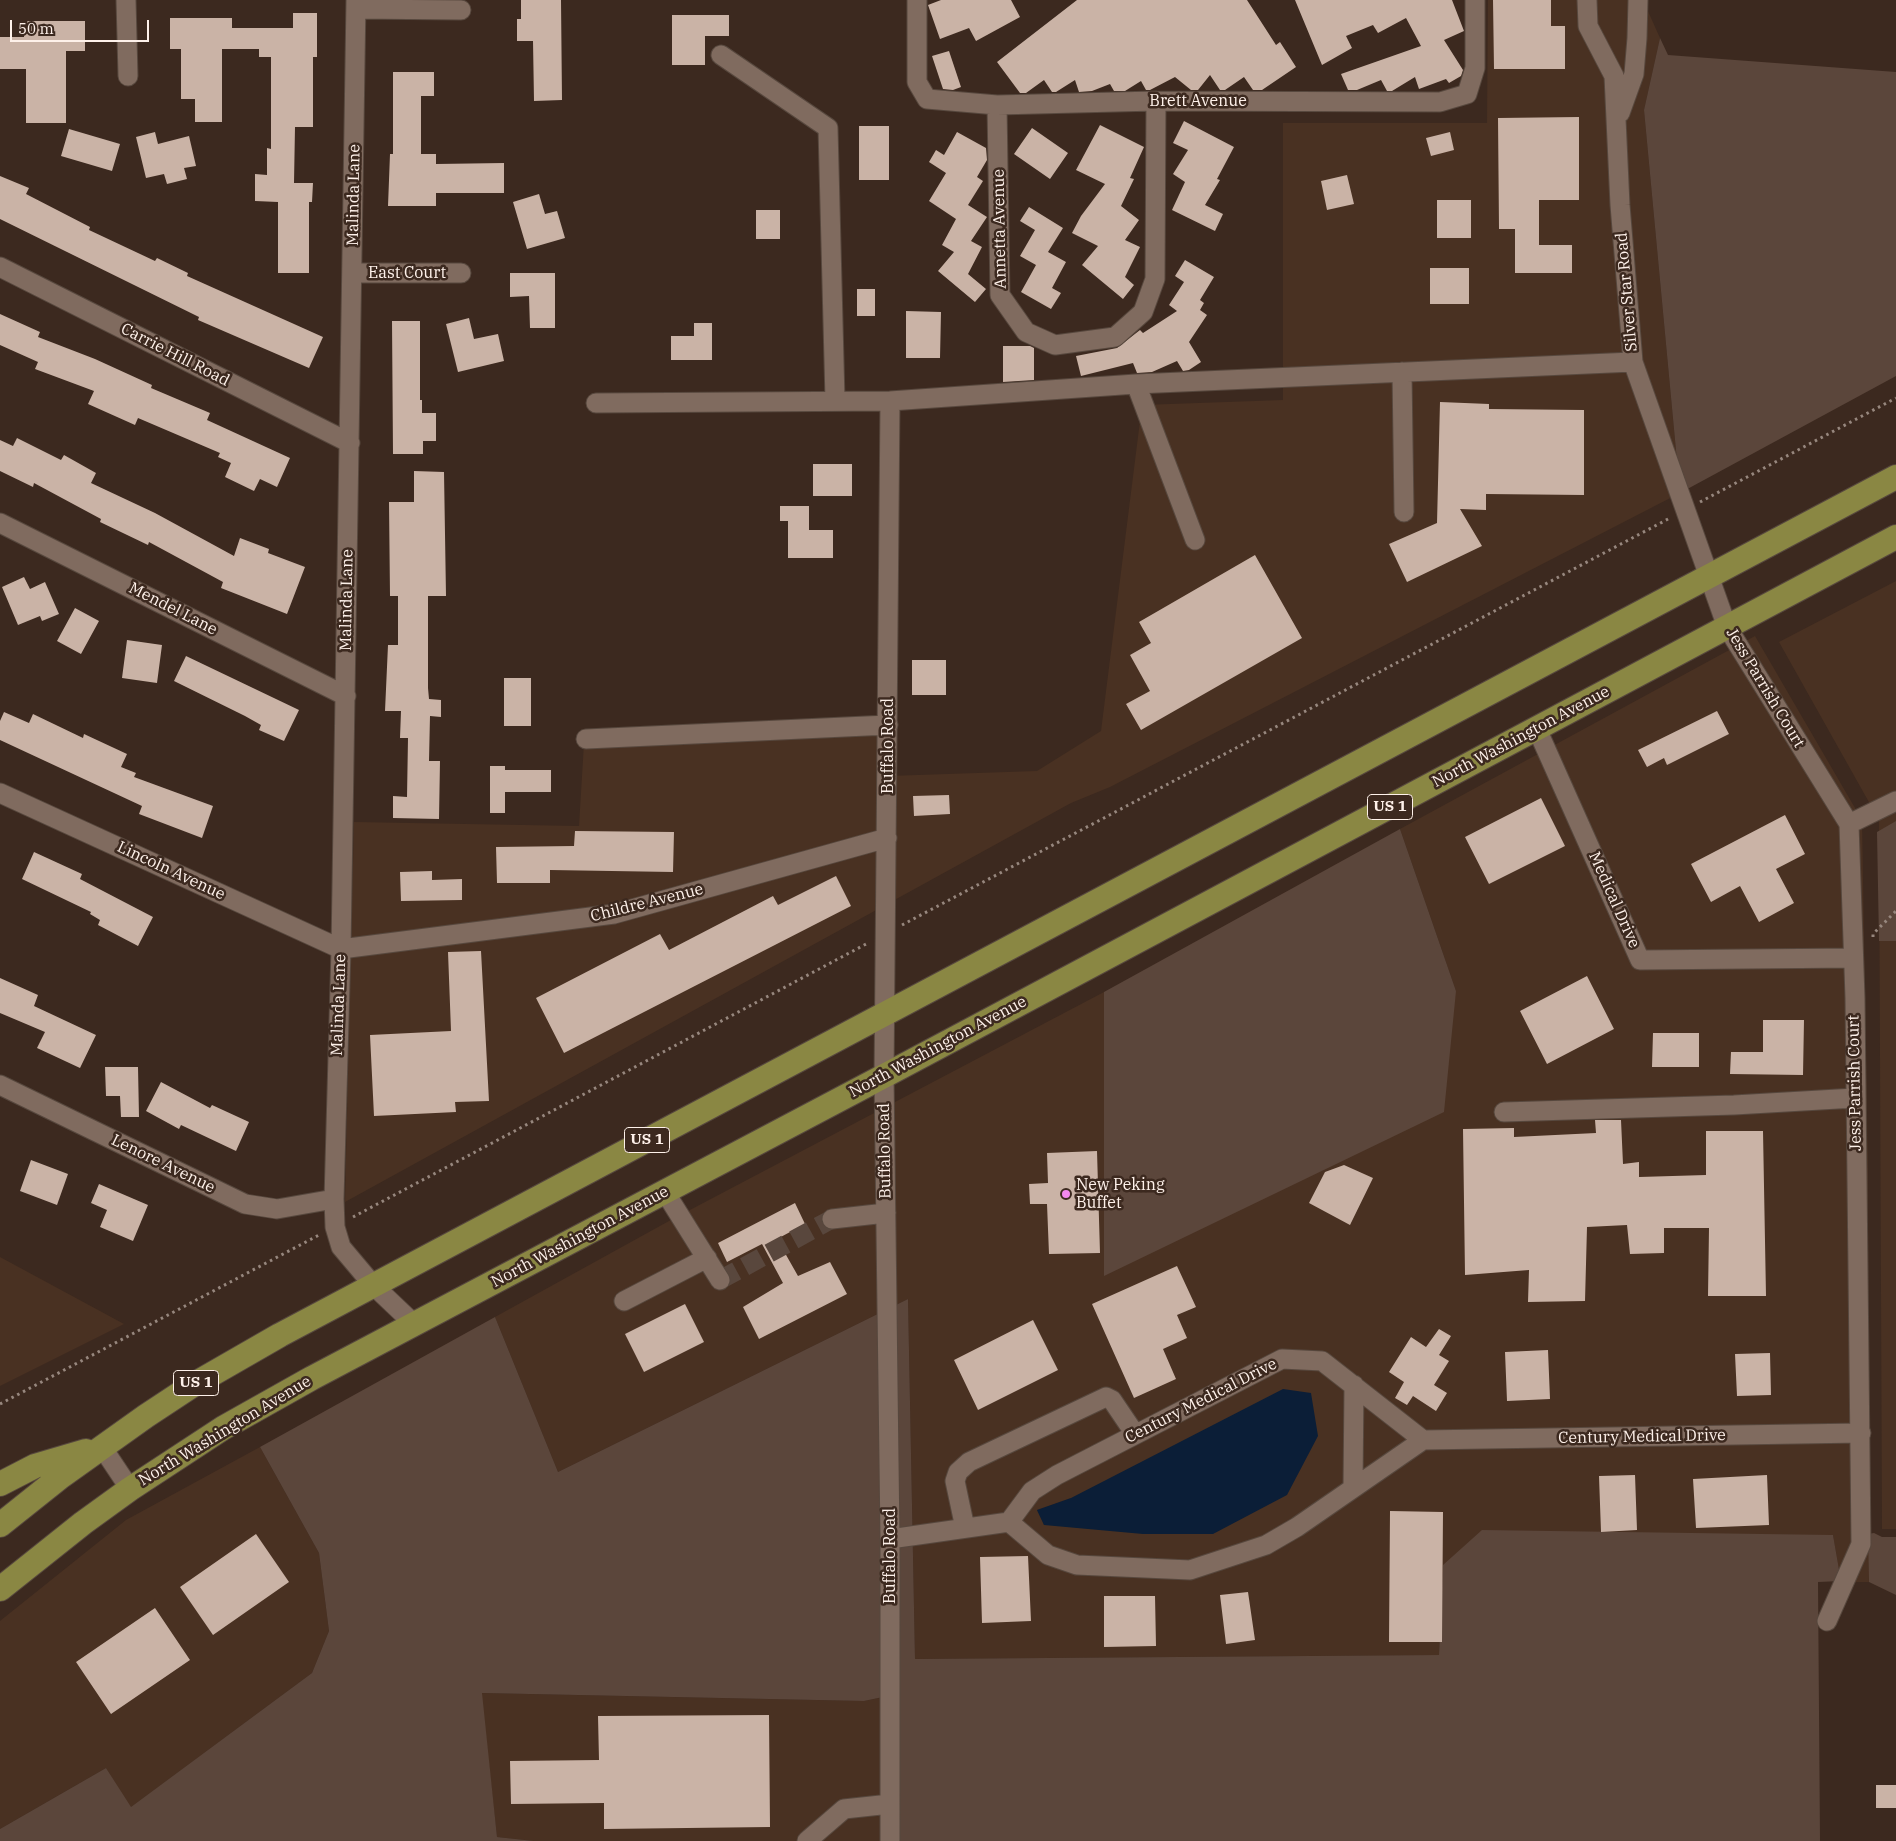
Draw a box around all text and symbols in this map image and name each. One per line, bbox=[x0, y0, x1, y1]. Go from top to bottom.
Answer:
scale bar bbox=[12, 10, 151, 42]
text: 50 m bbox=[18, 19, 54, 38]
street label: Brett Avenue bbox=[1149, 91, 1247, 111]
street label: Malinda Lane bbox=[344, 144, 364, 246]
street label: Annetta Avenue bbox=[989, 169, 1011, 289]
street label: Silver Star Road bbox=[1612, 232, 1642, 352]
street label: East Court bbox=[368, 263, 446, 283]
street label: Carrie Hill Road bbox=[117, 319, 233, 391]
street label: Malinda Lane bbox=[337, 549, 357, 651]
street label: Mendel Lane bbox=[126, 579, 220, 639]
street label: Jess Parrish Court bbox=[1722, 625, 1808, 751]
street label: North Washington Avenue bbox=[1429, 682, 1613, 792]
street label: Buffalo Road bbox=[878, 698, 898, 794]
road number: US 1 bbox=[1368, 794, 1412, 820]
street label: Lincoln Avenue bbox=[114, 838, 228, 904]
street label: Medical Drive bbox=[1584, 849, 1644, 951]
street label: Childre Avenue bbox=[589, 880, 705, 926]
street label: Malinda Lane bbox=[328, 954, 350, 1056]
street label: North Washington Avenue bbox=[846, 992, 1030, 1102]
street label: Jess Parrish Court bbox=[1844, 1015, 1866, 1151]
street label: Buffalo Road bbox=[875, 1103, 895, 1199]
road number: US 1 bbox=[624, 1128, 670, 1152]
street label: Lenore Avenue bbox=[108, 1131, 218, 1197]
place label: New Peking Buffet bbox=[1076, 1175, 1165, 1213]
street label: North Washington Avenue bbox=[488, 1182, 672, 1292]
marker: New Peking Buffet bbox=[1060, 1188, 1072, 1200]
street label: Century Medical Drive bbox=[1122, 1354, 1280, 1448]
road number: US 1 bbox=[174, 1370, 218, 1396]
street label: North Washington Avenue bbox=[135, 1372, 315, 1490]
street label: Century Medical Drive bbox=[1558, 1426, 1726, 1448]
street label: Buffalo Road bbox=[880, 1508, 900, 1604]

